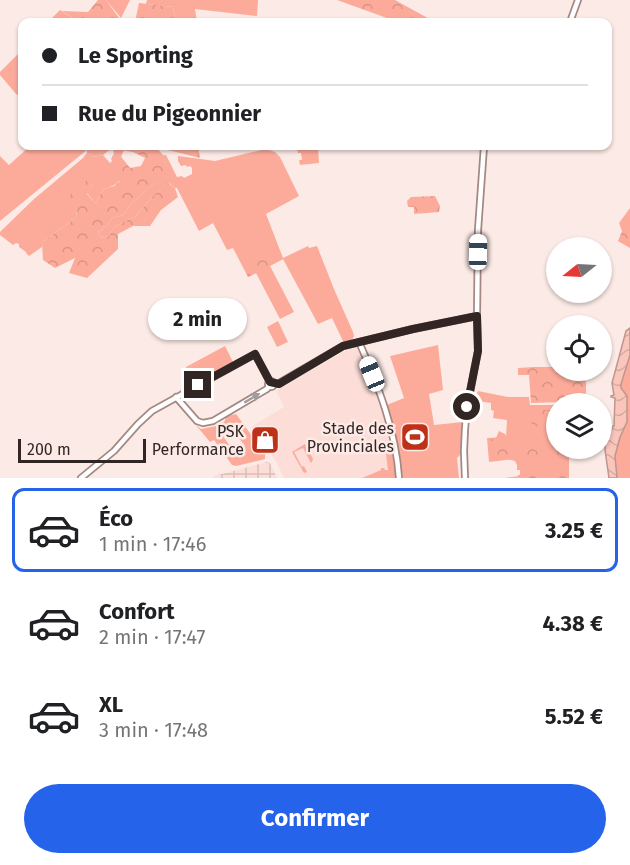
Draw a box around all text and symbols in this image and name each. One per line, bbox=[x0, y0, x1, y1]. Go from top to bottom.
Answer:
text: Le Sporting bbox=[78, 42, 193, 69]
text: Rue du Pigeonnier bbox=[78, 100, 261, 127]
car bbox=[469, 234, 487, 270]
north arrow bbox=[546, 237, 612, 303]
map controls bbox=[546, 237, 612, 459]
callout: 2 min bbox=[148, 298, 248, 340]
text: 2 min bbox=[173, 307, 222, 331]
button: locate bbox=[546, 315, 612, 381]
car bbox=[357, 354, 387, 394]
route end bbox=[184, 371, 211, 398]
one-way arrow bbox=[244, 392, 261, 403]
route start bbox=[453, 393, 480, 420]
button: layers bbox=[546, 393, 612, 459]
place label: Stade des Provinciales bbox=[307, 419, 394, 456]
sports icon: Stade des Provinciales bbox=[399, 421, 431, 453]
place label: PSK Performance bbox=[152, 422, 245, 459]
shop icon: PSK Performance bbox=[249, 424, 281, 456]
scale bar bbox=[18, 436, 146, 463]
text: 200 m bbox=[27, 440, 71, 459]
icon: car bbox=[27, 503, 81, 557]
text: Éco bbox=[99, 505, 133, 532]
text: 3.25 € bbox=[545, 517, 603, 544]
text: 1 min · 17:46 bbox=[99, 532, 206, 556]
icon: car bbox=[27, 596, 81, 650]
text: Confort bbox=[99, 598, 175, 625]
text: 4.38 € bbox=[542, 610, 603, 637]
text: 2 min · 17:47 bbox=[99, 625, 205, 649]
icon: car bbox=[27, 689, 81, 743]
text: XL bbox=[99, 691, 123, 718]
text: 5.52 € bbox=[545, 703, 603, 730]
text: 3 min · 17:48 bbox=[99, 718, 208, 742]
button: Confirmer bbox=[24, 784, 606, 853]

